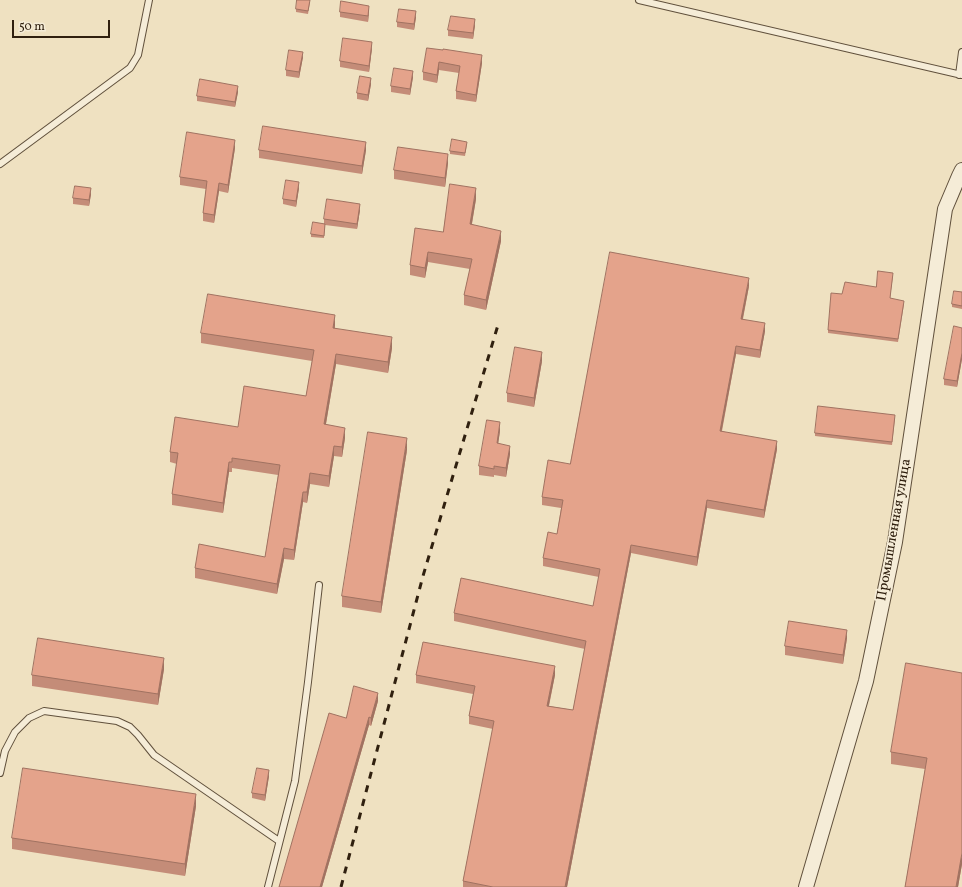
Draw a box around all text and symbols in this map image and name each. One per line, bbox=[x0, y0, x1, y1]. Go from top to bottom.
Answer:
scale bar bbox=[14, 12, 112, 38]
text: 50 m bbox=[19, 19, 45, 35]
street label: Промышленная улица bbox=[874, 458, 916, 602]

